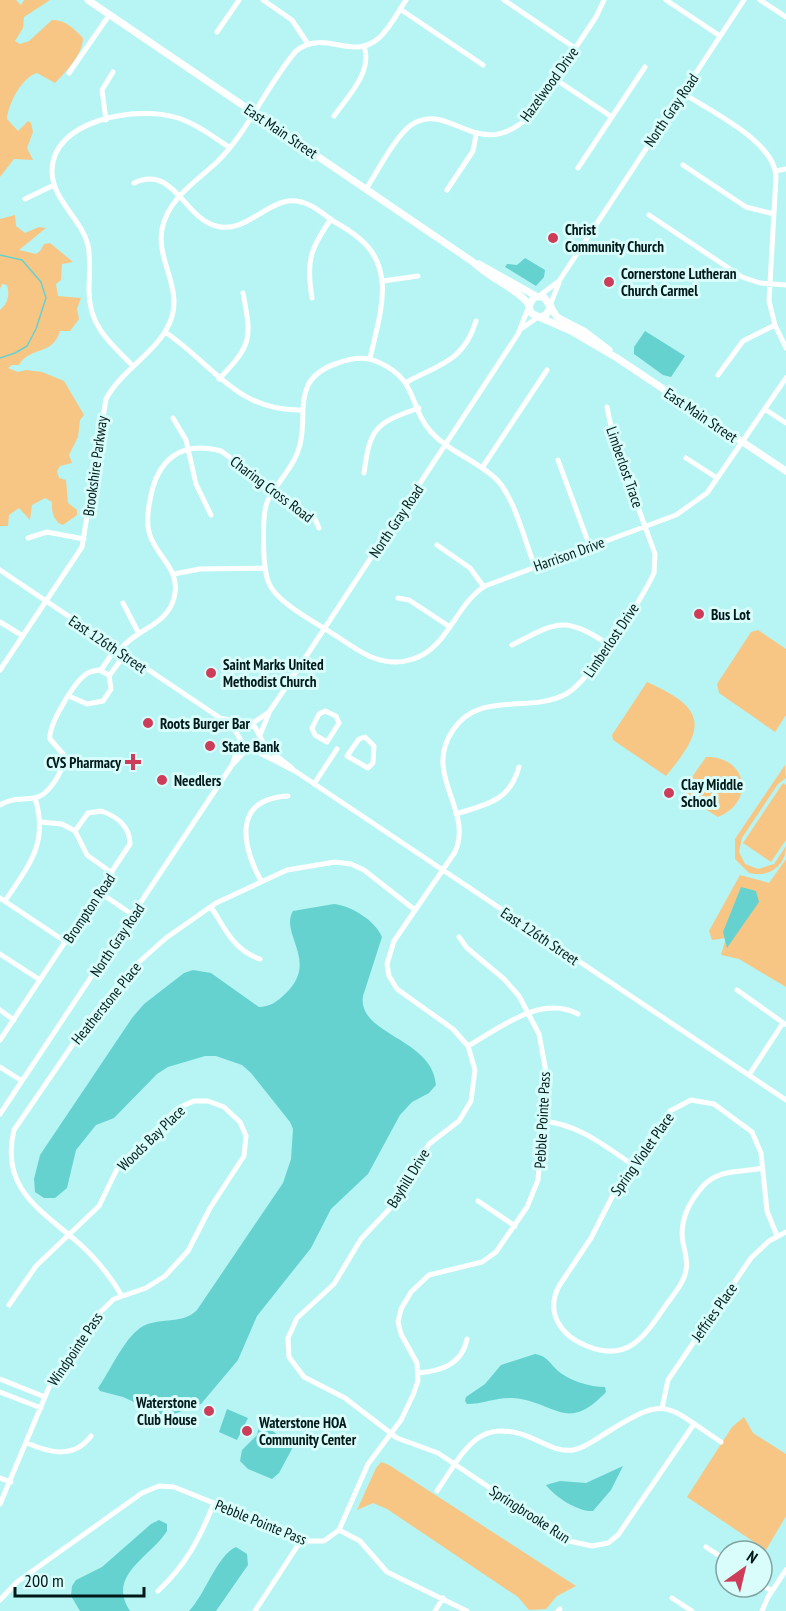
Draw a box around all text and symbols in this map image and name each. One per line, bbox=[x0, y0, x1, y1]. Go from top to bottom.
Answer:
street label: Hazelwood Drive bbox=[516, 43, 582, 125]
street label: North Gray Road bbox=[640, 70, 702, 150]
street label: East Main Street bbox=[241, 100, 321, 162]
place label: Christ Community Church bbox=[565, 220, 664, 256]
marker: Christ Community Church bbox=[546, 231, 560, 245]
place label: Cornerstone Lutheran Church Carmel bbox=[621, 264, 737, 300]
marker: Cornerstone Lutheran Church Carmel bbox=[602, 275, 616, 289]
street label: East Main Street bbox=[661, 384, 741, 446]
street label: Brookshire Parkway bbox=[79, 414, 111, 517]
street label: Limberlost Trace bbox=[602, 424, 648, 510]
street label: Charing Cross Road bbox=[227, 452, 317, 526]
street label: North Gray Road bbox=[365, 481, 427, 561]
street label: Harrison Drive bbox=[531, 532, 607, 576]
street label: Limberlost Drive bbox=[579, 599, 643, 681]
place label: Bus Lot bbox=[711, 605, 751, 624]
marker: Bus Lot bbox=[692, 607, 706, 621]
street label: East 126th Street bbox=[65, 611, 151, 677]
place label: Saint Marks United Methodist Church bbox=[223, 655, 324, 691]
marker: Saint Marks United Methodist Church bbox=[204, 666, 218, 680]
place label: Roots Burger Bar bbox=[160, 714, 251, 733]
marker: Roots Burger Bar bbox=[141, 716, 155, 730]
place label: State Bank bbox=[222, 737, 280, 756]
marker: State Bank bbox=[203, 739, 217, 753]
place label: CVS Pharmacy bbox=[46, 753, 122, 772]
marker: CVS Pharmacy bbox=[126, 755, 140, 769]
place label: Needlers bbox=[174, 771, 221, 790]
marker: Needlers bbox=[155, 773, 169, 787]
place label: Clay Middle School bbox=[681, 775, 743, 811]
marker: Clay Middle School bbox=[662, 786, 676, 800]
street label: Brompton Road bbox=[59, 870, 119, 946]
street label: North Gray Road bbox=[86, 900, 148, 980]
street label: East 126th Street bbox=[497, 903, 583, 969]
street label: Heatherstone Place bbox=[67, 958, 145, 1048]
street label: Pebble Pointe Pass bbox=[530, 1071, 554, 1169]
street label: Woods Bay Place bbox=[113, 1101, 189, 1175]
street label: Spring Violet Place bbox=[606, 1109, 678, 1199]
street label: Bayhill Drive bbox=[382, 1145, 434, 1211]
street label: Jeffries Place bbox=[686, 1279, 741, 1346]
street label: Windpointe Pass bbox=[43, 1308, 107, 1390]
place label: Waterstone Club House bbox=[135, 1393, 197, 1429]
marker: Waterstone Club House bbox=[202, 1404, 216, 1418]
place label: Waterstone HOA Community Center bbox=[258, 1413, 357, 1449]
marker: Waterstone HOA Community Center bbox=[240, 1424, 254, 1438]
street label: Springbrooke Run bbox=[486, 1481, 574, 1547]
street label: Pebble Pointe Pass bbox=[212, 1495, 310, 1549]
north arrow bbox=[714, 1539, 774, 1599]
text: N bbox=[743, 1546, 762, 1567]
scale bar bbox=[15, 1560, 144, 1598]
text: 200 m bbox=[24, 1569, 64, 1592]

